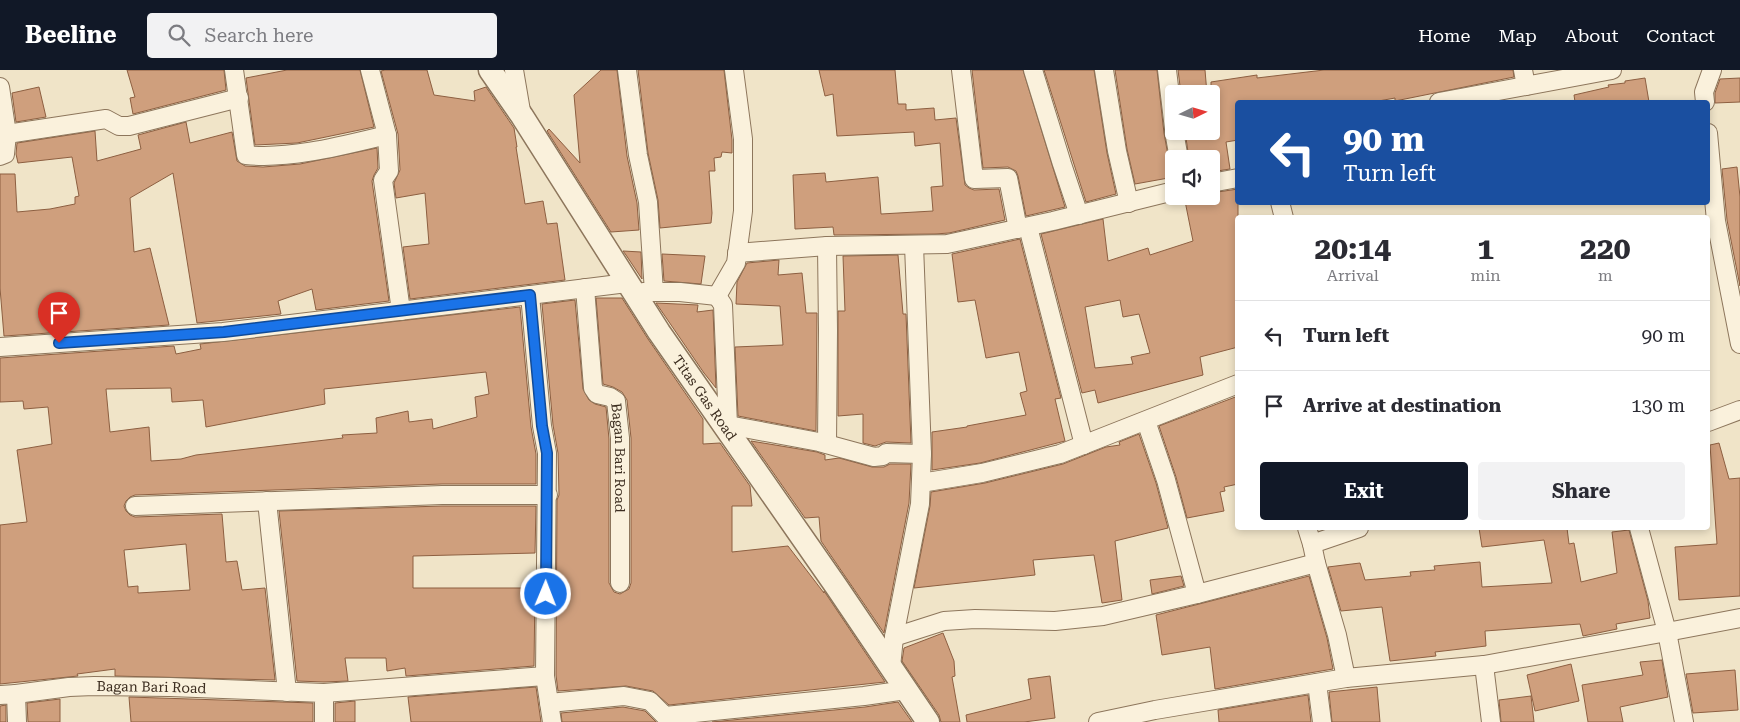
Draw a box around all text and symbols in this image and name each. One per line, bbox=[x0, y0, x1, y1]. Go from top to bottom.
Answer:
search box bbox=[147, 13, 497, 58]
text: Beeline bbox=[25, 21, 117, 49]
icon: search bbox=[165, 21, 193, 49]
text: Search here bbox=[205, 24, 313, 47]
text: Home bbox=[1418, 25, 1470, 46]
text: Map bbox=[1498, 25, 1537, 46]
text: About bbox=[1565, 25, 1618, 46]
text: Contact bbox=[1646, 25, 1715, 46]
north arrow bbox=[1165, 85, 1220, 140]
map controls bbox=[1165, 85, 1220, 205]
text: 90 m bbox=[1343, 119, 1425, 160]
icon: left bbox=[1260, 120, 1325, 185]
button: sound bbox=[1165, 150, 1220, 205]
text: Turn left bbox=[1343, 161, 1436, 186]
text: 20:14 bbox=[1314, 231, 1391, 266]
text: 1 bbox=[1477, 231, 1494, 266]
text: 220 bbox=[1580, 231, 1630, 266]
text: Arrival bbox=[1327, 266, 1379, 285]
text: min bbox=[1471, 266, 1501, 285]
text: m bbox=[1598, 266, 1613, 285]
pin bbox=[38, 292, 80, 343]
icon: arrive bbox=[45, 299, 73, 327]
icon: left bbox=[1260, 322, 1288, 350]
text: Turn left bbox=[1303, 324, 1389, 347]
text: 90 m bbox=[1642, 324, 1685, 347]
street label: Titas Gas Road bbox=[670, 352, 740, 443]
icon: arrive bbox=[1260, 392, 1288, 420]
text: Arrive at destination bbox=[1303, 394, 1501, 417]
text: 130 m bbox=[1631, 394, 1685, 417]
street label: Bagan Bari Road bbox=[608, 402, 628, 513]
button: Exit bbox=[1260, 462, 1468, 520]
button: Share bbox=[1478, 462, 1685, 520]
position arrow bbox=[519, 567, 571, 619]
street label: Bagan Bari Road bbox=[96, 678, 207, 696]

